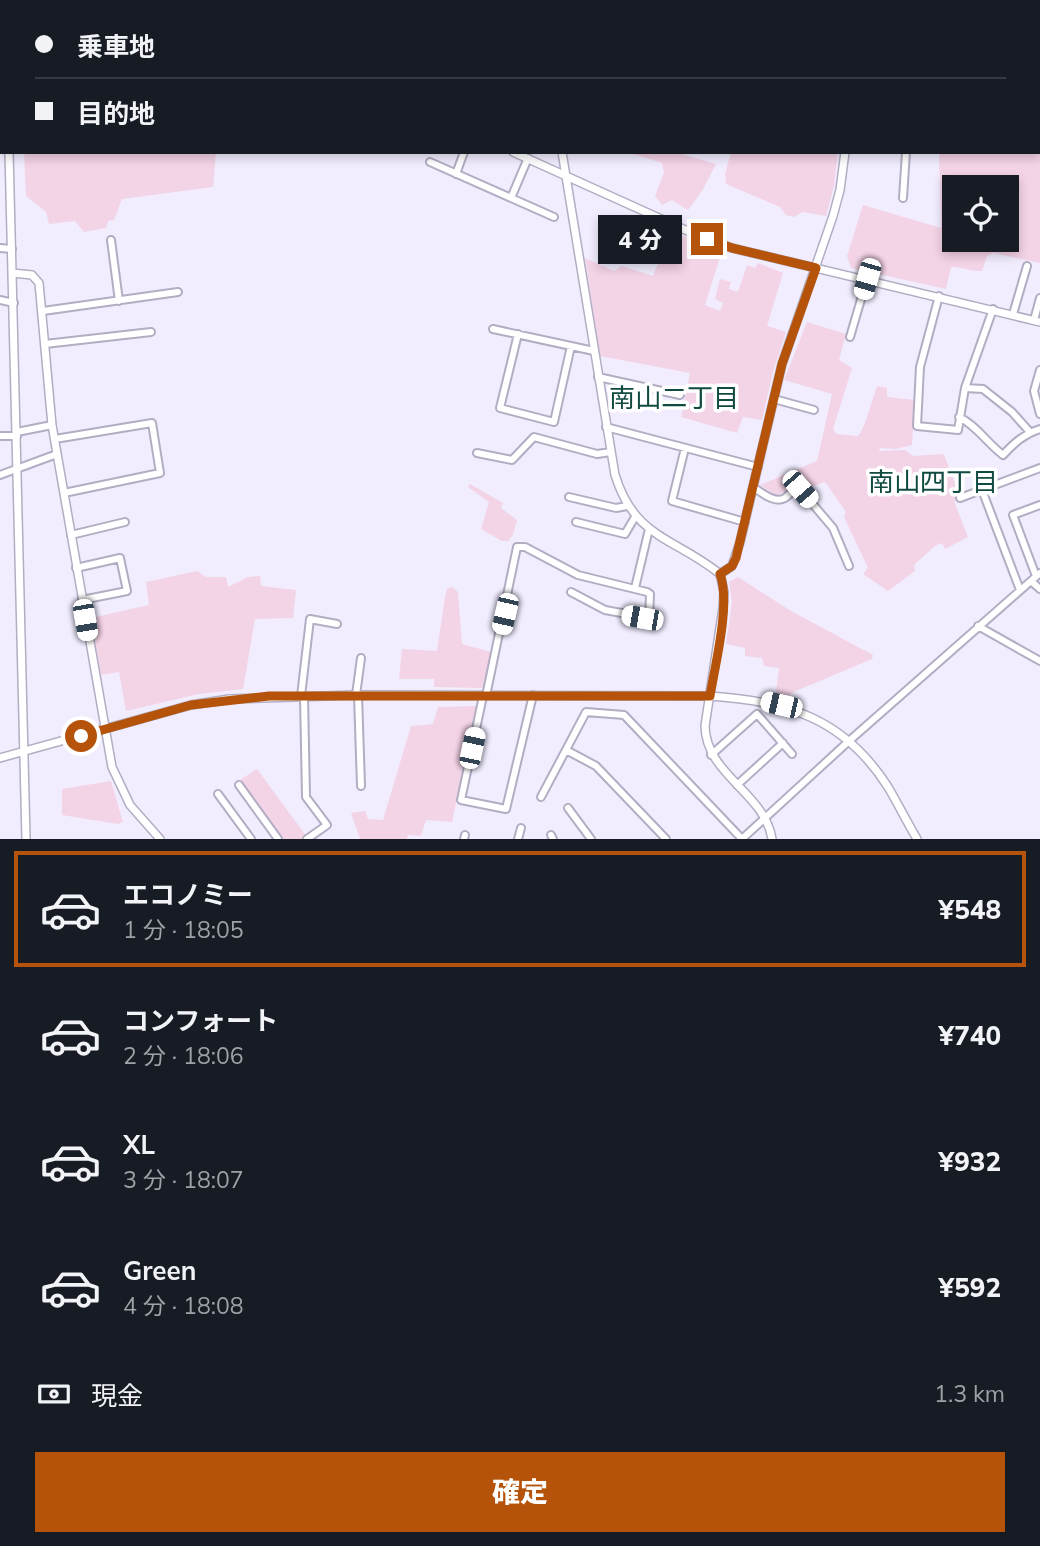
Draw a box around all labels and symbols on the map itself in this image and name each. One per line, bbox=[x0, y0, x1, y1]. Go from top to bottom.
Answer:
callout: 4 分 bbox=[598, 215, 682, 264]
route end bbox=[691, 223, 723, 255]
car bbox=[852, 256, 883, 302]
district label: 南山二丁目 bbox=[609, 381, 739, 414]
district label: 南山四丁目 bbox=[868, 465, 998, 498]
car bbox=[779, 466, 822, 512]
car bbox=[491, 591, 520, 637]
car bbox=[72, 597, 99, 643]
car bbox=[620, 604, 665, 632]
car bbox=[759, 690, 804, 720]
route start bbox=[65, 720, 97, 752]
car bbox=[458, 725, 487, 771]

